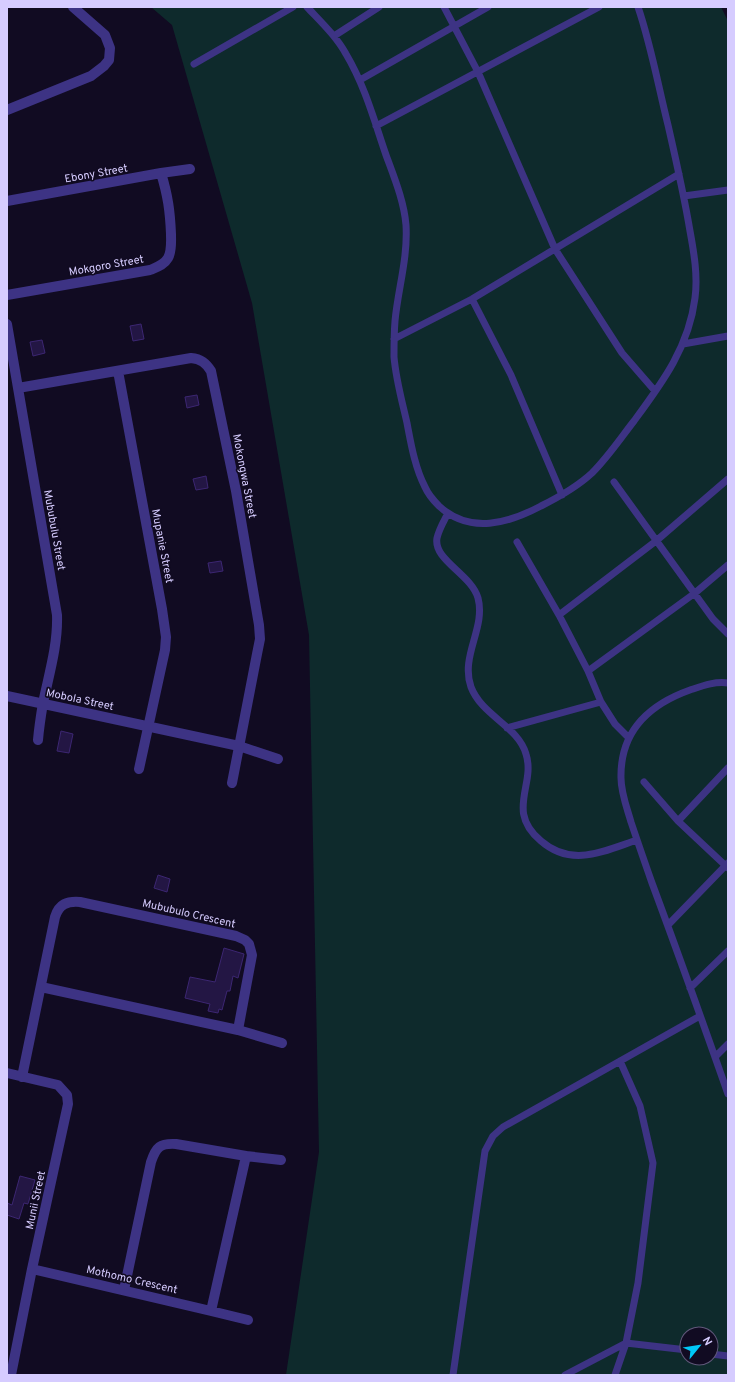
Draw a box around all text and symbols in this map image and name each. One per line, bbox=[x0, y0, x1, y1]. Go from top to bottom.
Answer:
street label: Ebony Street bbox=[63, 162, 129, 186]
street label: Mokgoro Street bbox=[68, 253, 145, 279]
street label: Mokongwa Street bbox=[229, 433, 259, 520]
street label: Mububulu Street bbox=[40, 489, 68, 572]
street label: Mupanie Street bbox=[148, 508, 176, 584]
street label: Mobola Street bbox=[45, 686, 115, 714]
street label: Mububulo Crescent bbox=[141, 896, 237, 932]
street label: Munii Street bbox=[23, 1170, 49, 1231]
street label: Mothomo Crescent bbox=[85, 1263, 179, 1297]
north arrow bbox=[679, 1326, 719, 1366]
text: N bbox=[699, 1335, 715, 1348]

